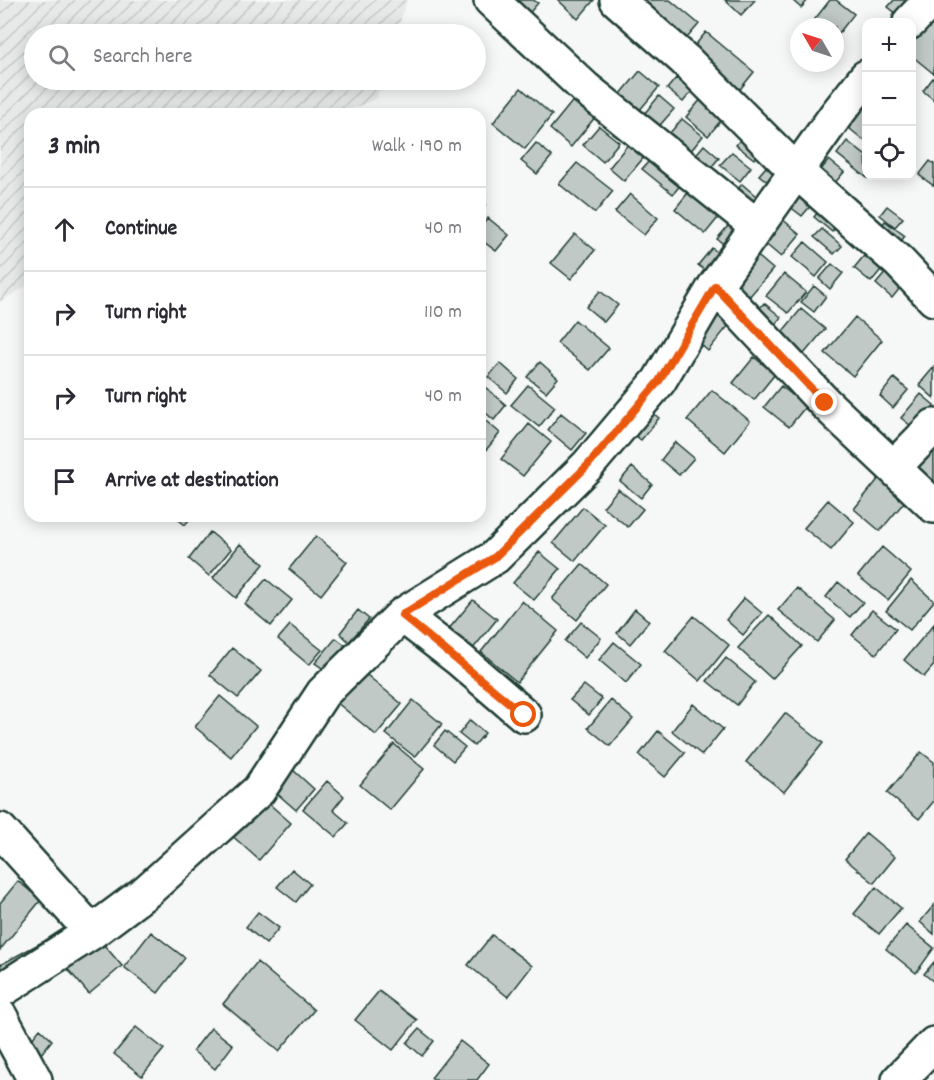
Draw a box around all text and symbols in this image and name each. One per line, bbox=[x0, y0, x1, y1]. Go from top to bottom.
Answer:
north arrow bbox=[790, 18, 844, 72]
map controls bbox=[862, 18, 916, 180]
button: + bbox=[862, 18, 916, 72]
search box bbox=[24, 24, 486, 90]
icon: search bbox=[45, 41, 78, 74]
text: Search here bbox=[93, 42, 192, 73]
button: − bbox=[862, 72, 916, 126]
button: locate bbox=[862, 126, 916, 180]
text: 3 min bbox=[48, 129, 100, 166]
text: Walk · 190 m bbox=[372, 133, 462, 161]
icon: ahead bbox=[48, 213, 81, 246]
text: Continue bbox=[105, 214, 177, 245]
text: 40 m bbox=[424, 215, 462, 243]
icon: right bbox=[48, 297, 81, 330]
text: Turn right bbox=[105, 298, 187, 329]
text: 110 m bbox=[424, 299, 462, 327]
icon: right bbox=[48, 381, 81, 414]
text: Turn right bbox=[105, 382, 187, 413]
text: 40 m bbox=[424, 383, 462, 411]
route end bbox=[811, 389, 837, 415]
icon: arrive bbox=[48, 465, 81, 498]
text: Arrive at destination bbox=[105, 466, 279, 497]
route start bbox=[510, 701, 536, 727]

